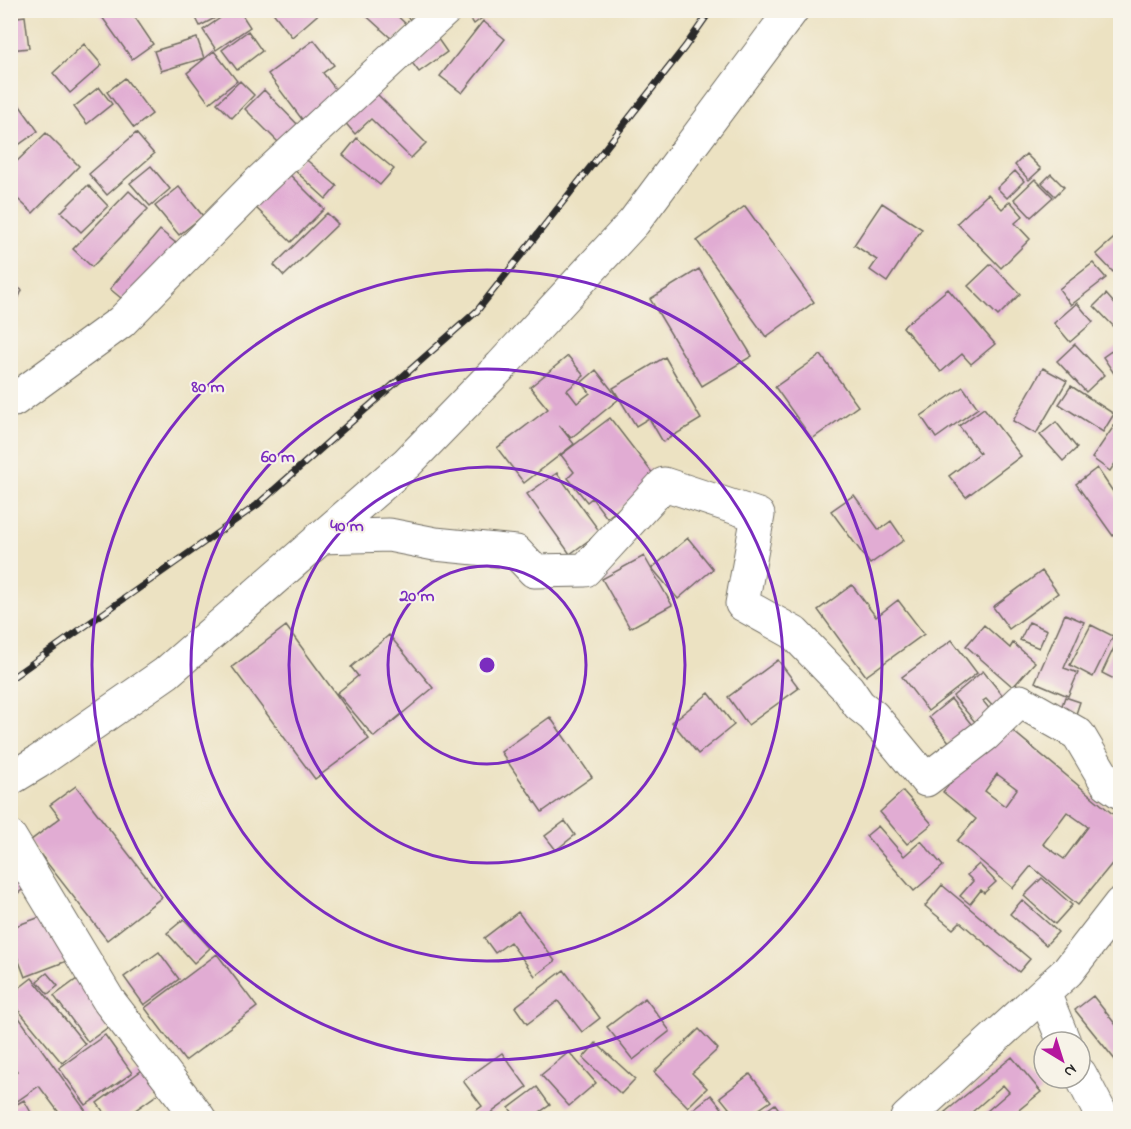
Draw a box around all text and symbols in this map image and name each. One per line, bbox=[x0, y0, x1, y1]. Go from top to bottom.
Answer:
text: 80 m bbox=[191, 375, 225, 401]
text: 60 m bbox=[261, 445, 295, 471]
text: 40 m bbox=[330, 514, 364, 540]
text: 20 m bbox=[398, 584, 435, 610]
centre of rings bbox=[477, 655, 497, 675]
north arrow bbox=[1032, 1030, 1092, 1090]
text: N bbox=[1058, 1057, 1082, 1083]

